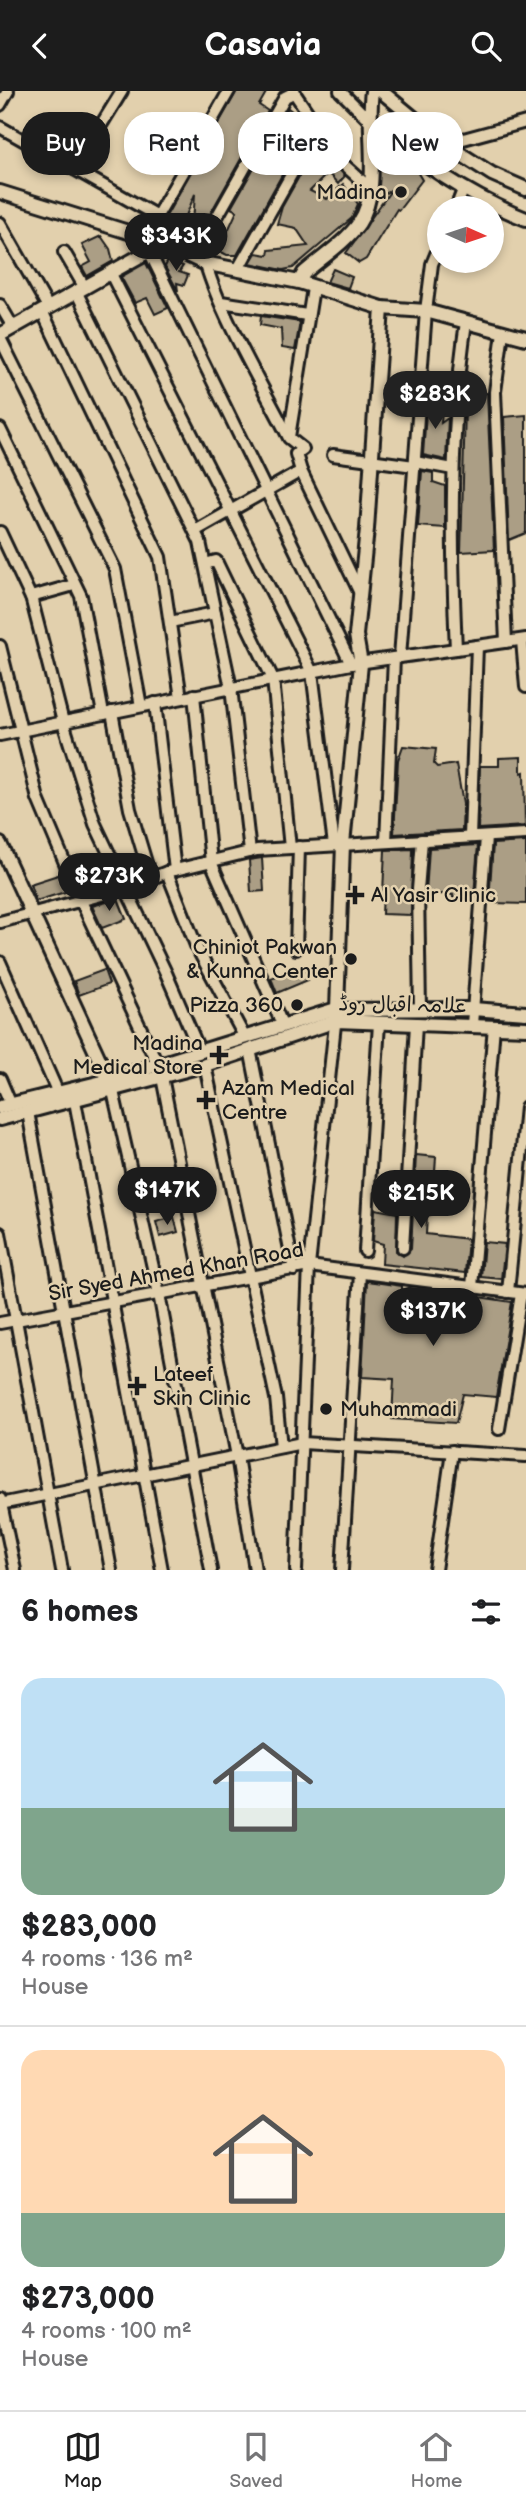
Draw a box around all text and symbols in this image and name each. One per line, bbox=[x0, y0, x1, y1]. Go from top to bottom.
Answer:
text: Casavia bbox=[205, 26, 321, 65]
icon: back bbox=[21, 27, 59, 65]
icon: search bbox=[467, 27, 505, 65]
chip: Buy bbox=[21, 112, 110, 175]
chip: Rent bbox=[124, 112, 224, 175]
chip: Filters bbox=[238, 112, 353, 175]
chip: New bbox=[367, 112, 463, 175]
place label: Madina bbox=[316, 180, 387, 205]
marker: Madina bbox=[393, 184, 409, 200]
north arrow bbox=[427, 196, 504, 273]
map controls bbox=[427, 196, 504, 273]
pin: $343K bbox=[127, 213, 225, 273]
text: $343K bbox=[140, 222, 212, 250]
pin: $283K bbox=[386, 371, 484, 431]
text: $283K bbox=[399, 380, 471, 408]
pin: $273K bbox=[60, 853, 158, 913]
text: $273K bbox=[74, 862, 144, 890]
place label: Al Yasir Clinic bbox=[371, 883, 496, 908]
marker: Al Yasir Clinic bbox=[345, 885, 365, 905]
place label: Chiniot Pakwan & Kunna Center bbox=[186, 935, 337, 984]
marker: Chiniot Pakwan & Kunna Center bbox=[343, 951, 359, 967]
street label: علامہ اقبال روڈ bbox=[338, 991, 468, 1019]
place label: Pizza 360 bbox=[189, 993, 283, 1018]
marker: Pizza 360 bbox=[289, 997, 305, 1013]
place label: Madina Medical Store bbox=[72, 1031, 203, 1080]
marker: Madina Medical Store bbox=[209, 1045, 229, 1065]
place label: Azam Medical Centre bbox=[222, 1076, 355, 1125]
marker: Azam Medical Centre bbox=[196, 1090, 216, 1110]
pin: $147K bbox=[118, 1167, 216, 1227]
pin: $215K bbox=[372, 1171, 470, 1230]
text: $147K bbox=[134, 1176, 200, 1204]
text: $215K bbox=[387, 1179, 455, 1207]
street label: Sir Syed Ahmed Khan Road bbox=[46, 1237, 306, 1307]
pin: $137K bbox=[384, 1289, 482, 1348]
text: $137K bbox=[400, 1297, 466, 1325]
place label: Lateef Skin Clinic bbox=[153, 1362, 251, 1411]
marker: Lateef Skin Clinic bbox=[127, 1376, 147, 1396]
place label: Muhammadi bbox=[340, 1397, 457, 1422]
marker: Muhammadi bbox=[318, 1401, 334, 1417]
icon: filters bbox=[467, 1593, 505, 1631]
text: 6 homes bbox=[21, 1594, 138, 1630]
icon: home bbox=[200, 1724, 326, 1850]
text: $283,000 bbox=[21, 1909, 157, 1945]
text: 4 rooms · 136 m² bbox=[21, 1945, 193, 1973]
text: House bbox=[21, 1973, 88, 2001]
icon: home bbox=[200, 2096, 326, 2222]
text: $273,000 bbox=[21, 2281, 155, 2317]
text: 4 rooms · 100 m² bbox=[21, 2317, 192, 2345]
text: House bbox=[21, 2345, 88, 2373]
tab: Map bbox=[64, 2428, 102, 2493]
tab: Saved bbox=[230, 2428, 283, 2493]
tab: Home bbox=[411, 2428, 462, 2493]

